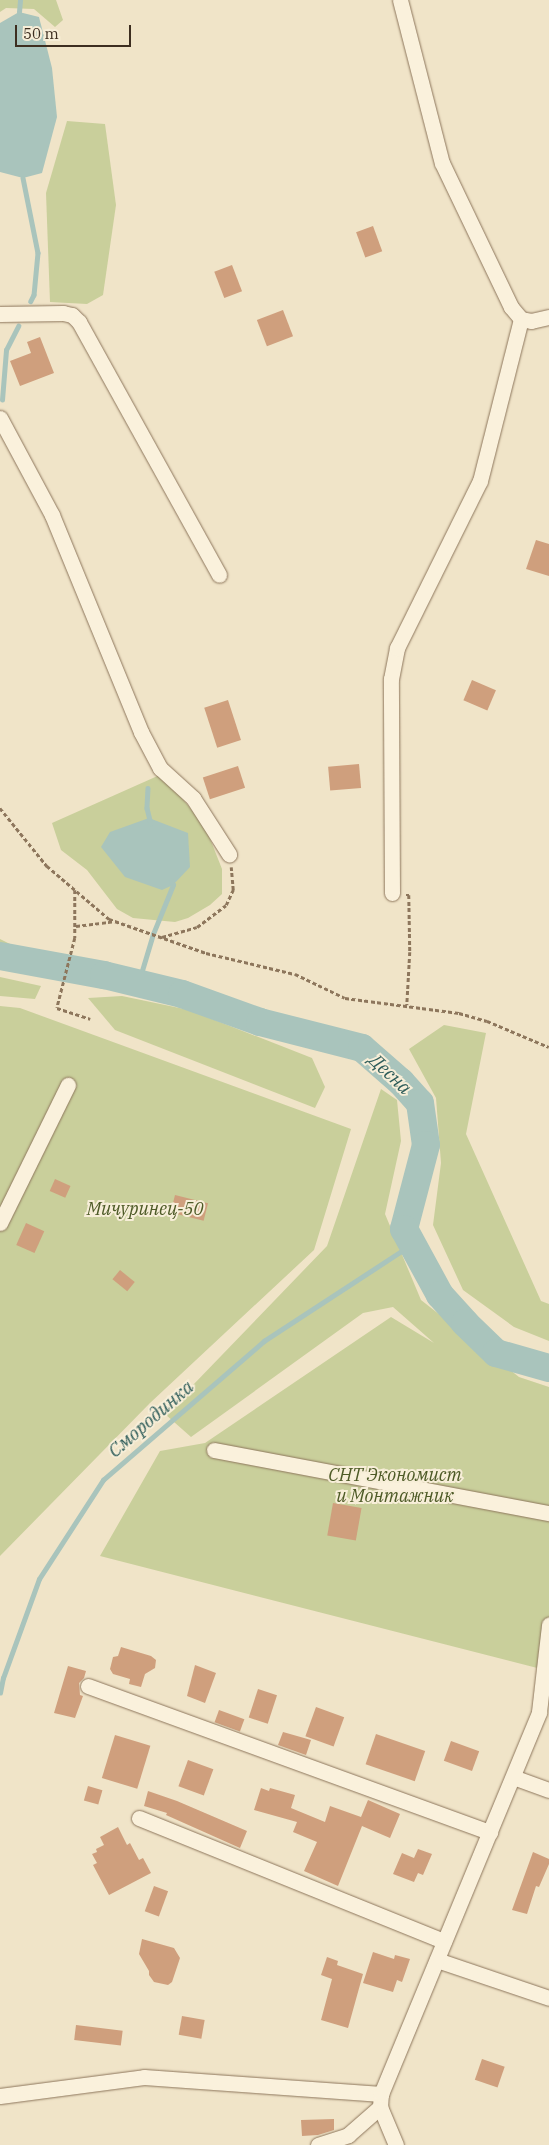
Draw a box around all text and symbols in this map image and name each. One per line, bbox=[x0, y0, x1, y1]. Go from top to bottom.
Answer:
scale bar bbox=[18, 15, 134, 47]
text: 50 m bbox=[23, 24, 59, 43]
water label: Десна bbox=[364, 1049, 416, 1099]
park label: Мичуринец-50 bbox=[87, 1198, 203, 1220]
water label: Смородинка bbox=[103, 1376, 199, 1462]
park label: СНТ Экономист и Монтажник bbox=[328, 1465, 462, 1508]

